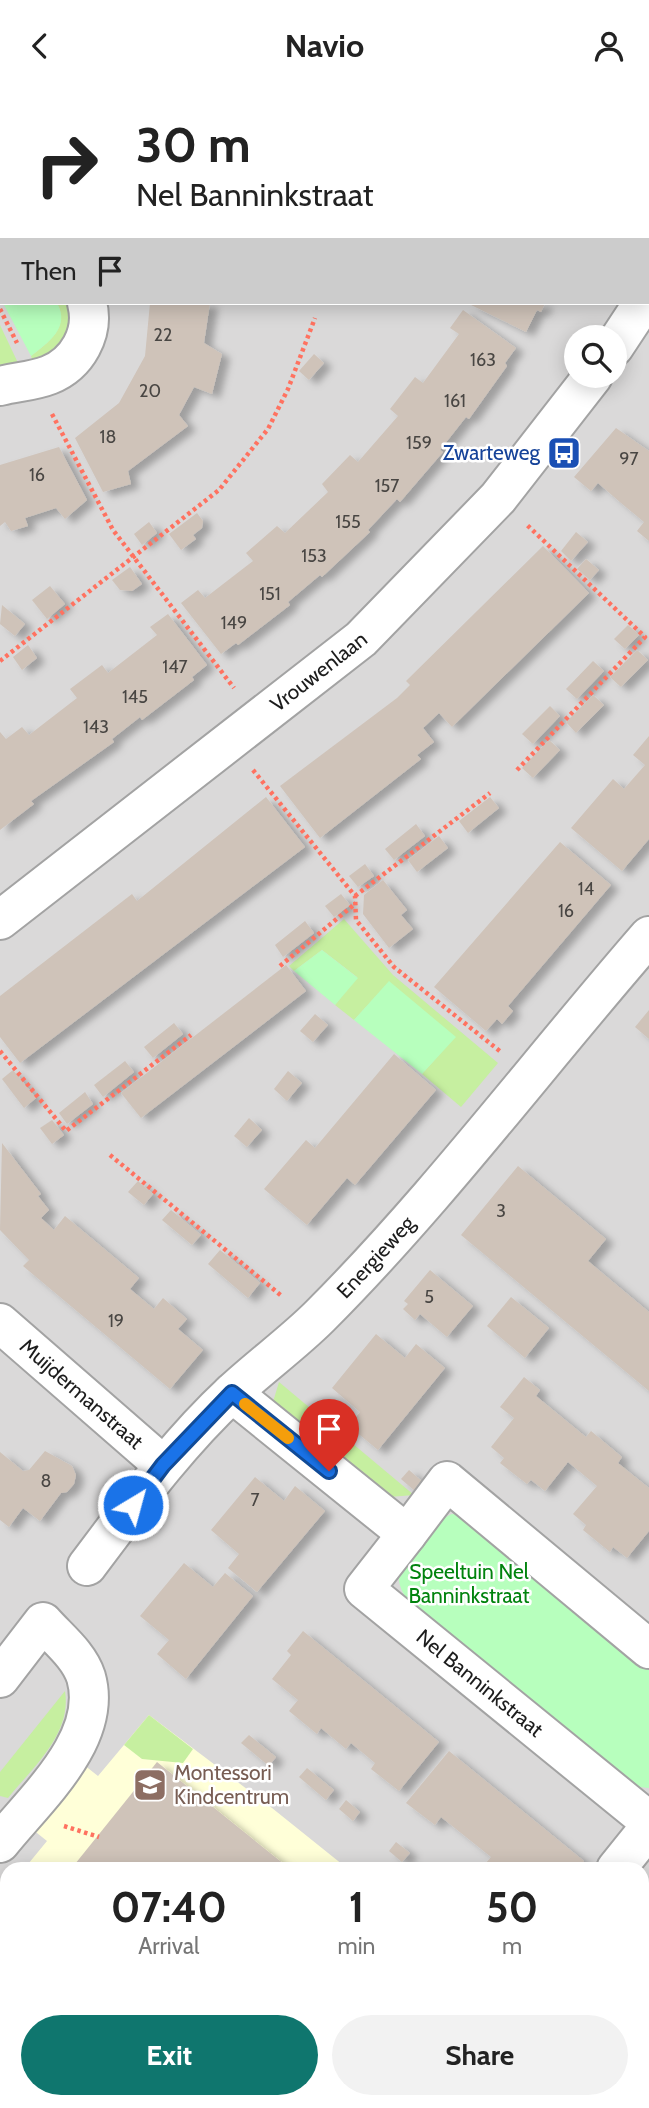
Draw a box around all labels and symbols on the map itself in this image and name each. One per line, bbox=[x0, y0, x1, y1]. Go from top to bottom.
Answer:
house number: 22 bbox=[154, 324, 172, 346]
house number: 163 bbox=[470, 349, 496, 371]
house number: 20 bbox=[139, 380, 161, 402]
house number: 161 bbox=[444, 390, 466, 412]
house number: 18 bbox=[100, 426, 116, 448]
house number: 159 bbox=[406, 432, 432, 454]
bus stop icon: Zwarteweg bbox=[545, 434, 583, 472]
place label: Zwarteweg bbox=[443, 440, 541, 465]
house number: 97 bbox=[619, 448, 639, 470]
house number: 16 bbox=[29, 464, 45, 486]
house number: 157 bbox=[375, 475, 399, 497]
house number: 155 bbox=[335, 511, 361, 533]
house number: 153 bbox=[301, 545, 327, 567]
house number: 151 bbox=[259, 583, 281, 605]
house number: 149 bbox=[221, 612, 247, 634]
street label: Vrouwenlaan bbox=[265, 626, 372, 717]
house number: 147 bbox=[162, 656, 188, 678]
house number: 145 bbox=[122, 686, 148, 708]
house number: 143 bbox=[83, 716, 109, 738]
house number: 14 bbox=[578, 878, 594, 900]
house number: 16 bbox=[558, 900, 574, 922]
house number: 3 bbox=[496, 1200, 506, 1222]
street label: Energieweg bbox=[331, 1210, 420, 1303]
house number: 5 bbox=[424, 1286, 434, 1308]
house number: 19 bbox=[108, 1310, 124, 1332]
street label: Muijdermanstraat bbox=[15, 1333, 149, 1454]
pin bbox=[299, 1399, 359, 1471]
position arrow bbox=[96, 1468, 170, 1542]
house number: 8 bbox=[41, 1470, 51, 1492]
house number: 7 bbox=[250, 1489, 260, 1511]
park label: Speeltuin Nel Banninkstraat bbox=[409, 1559, 529, 1608]
street label: Nel Banninkstraat bbox=[412, 1624, 548, 1742]
place label: Montessori Kindcentrum bbox=[174, 1760, 289, 1809]
school or university icon: Montessori Kindcentrum bbox=[131, 1766, 169, 1804]

